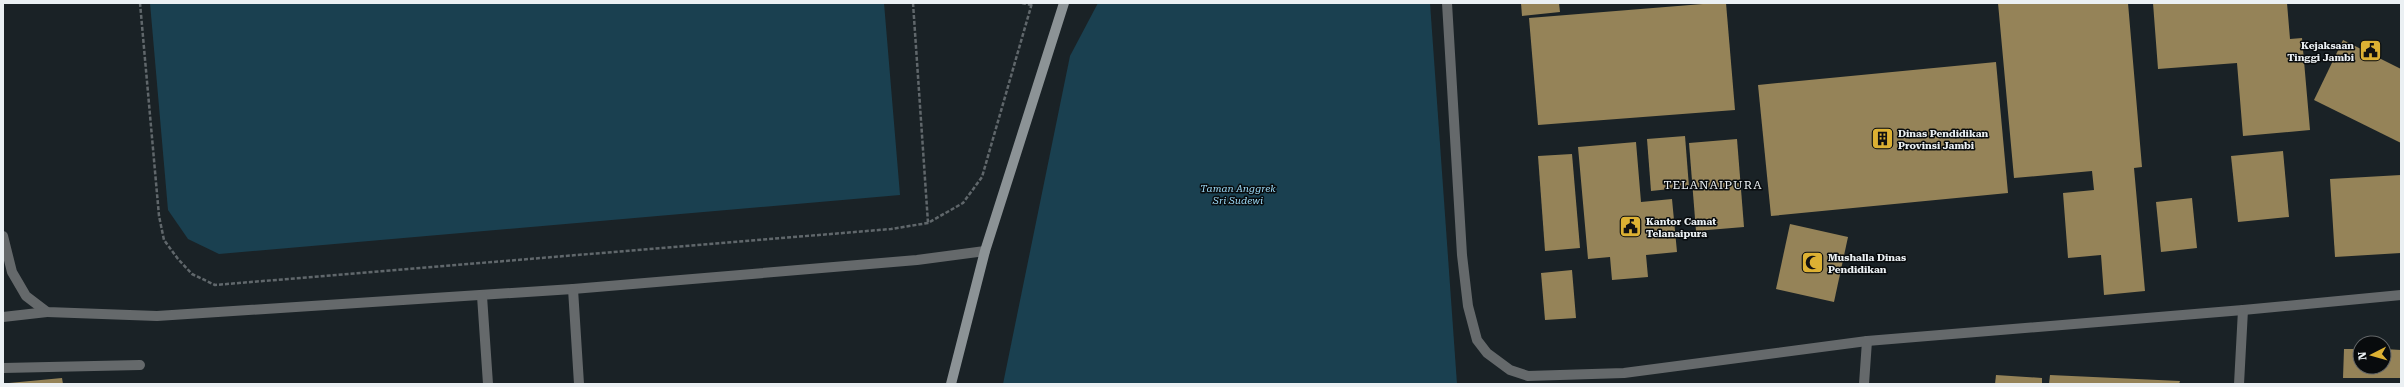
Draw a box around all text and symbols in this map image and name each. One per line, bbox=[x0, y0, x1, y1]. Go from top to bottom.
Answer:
public building icon: Kejaksaan Tinggi Jambi bbox=[2357, 38, 2383, 64]
place label: Kejaksaan Tinggi Jambi bbox=[2287, 40, 2355, 63]
building icon: Dinas Pendidikan Provinsi Jambi bbox=[1870, 126, 1896, 152]
place label: Dinas Pendidikan Provinsi Jambi bbox=[1898, 128, 1989, 151]
district label: TELANAIPURA bbox=[1663, 178, 1763, 192]
park label: Taman Anggrek Sri Sudewi bbox=[1200, 183, 1276, 206]
public building icon: Kantor Camat Telanaipura bbox=[1617, 214, 1643, 240]
place label: Kantor Camat Telanaipura bbox=[1646, 216, 1716, 239]
mosque icon: Mushalla Dinas Pendidikan bbox=[1799, 250, 1825, 276]
place label: Mushalla Dinas Pendidikan bbox=[1828, 252, 1906, 275]
north arrow bbox=[2352, 335, 2392, 375]
text: N bbox=[2356, 351, 2369, 361]

